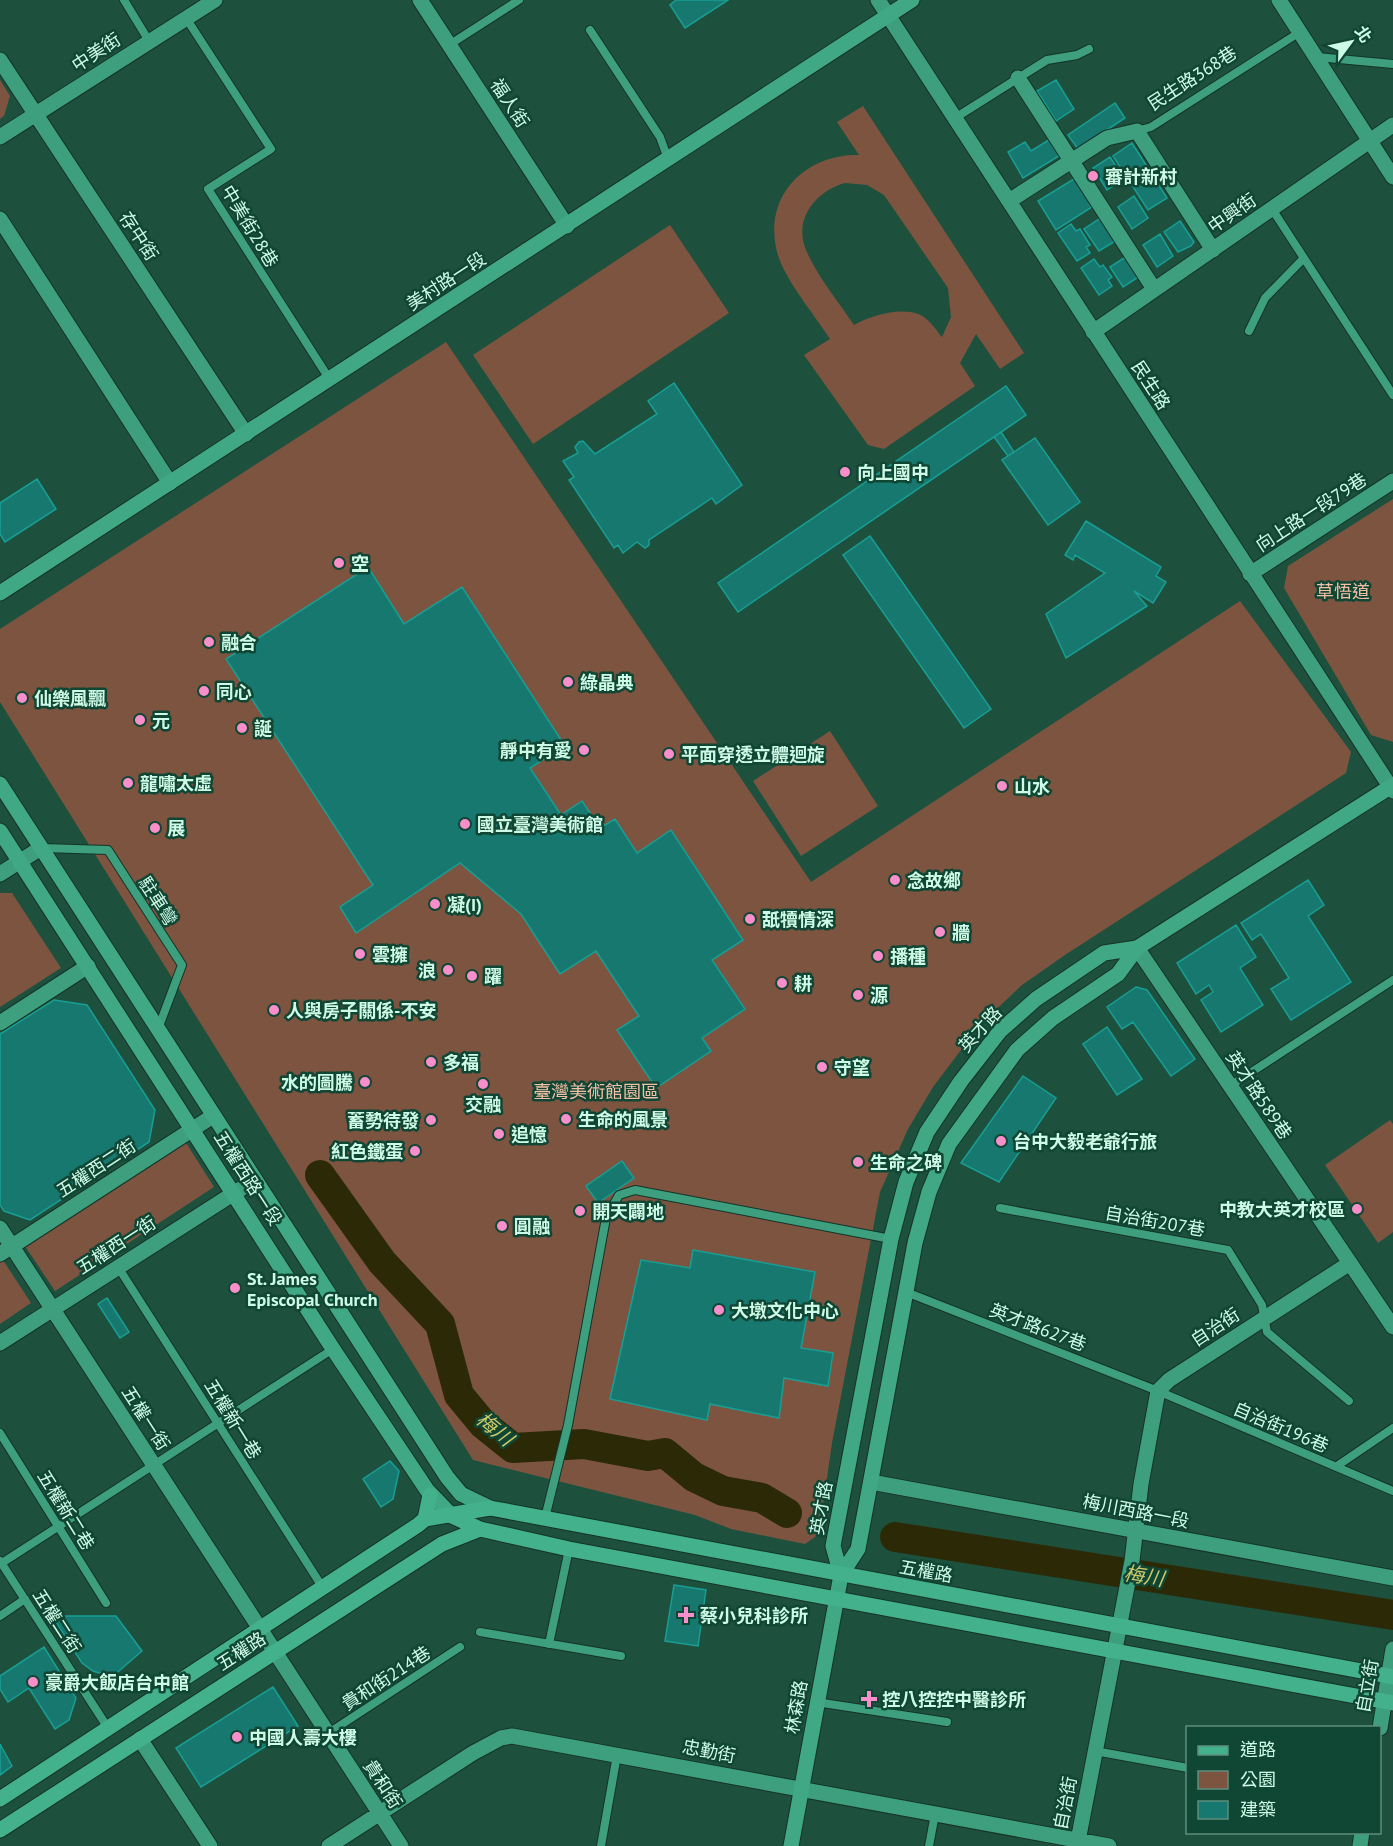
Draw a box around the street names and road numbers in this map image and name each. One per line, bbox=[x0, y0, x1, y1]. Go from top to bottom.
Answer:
street label: 中美街 bbox=[67, 28, 125, 76]
street label: 民生路368巷 bbox=[1143, 41, 1241, 115]
street label: 福人街 bbox=[486, 74, 534, 132]
street label: 中美街28巷 bbox=[217, 181, 283, 271]
street label: 中興街 bbox=[1203, 188, 1261, 238]
street label: 存中街 bbox=[115, 207, 163, 265]
street label: 美村路一段 bbox=[402, 247, 490, 315]
street label: 民生路 bbox=[1127, 356, 1175, 414]
street label: 向上路一段79巷 bbox=[1251, 468, 1371, 556]
street label: 駐車彎 bbox=[134, 872, 182, 930]
street label: 英才路 bbox=[953, 1001, 1007, 1057]
street label: 英才路589巷 bbox=[1221, 1047, 1297, 1143]
street label: 五權西路一段 bbox=[209, 1126, 287, 1230]
street label: 五權西二街 bbox=[52, 1134, 140, 1202]
street label: 自治街207巷 bbox=[1103, 1201, 1207, 1241]
street label: 五權西一街 bbox=[72, 1211, 160, 1279]
street label: 英才路627巷 bbox=[987, 1298, 1089, 1356]
street label: 自治街 bbox=[1186, 1303, 1244, 1351]
street label: 五權新一巷 bbox=[199, 1375, 267, 1463]
street label: 五權一街 bbox=[117, 1382, 175, 1454]
street label: 自治街196巷 bbox=[1230, 1397, 1332, 1457]
street label: 五權新二巷 bbox=[32, 1466, 100, 1554]
street label: 英才路 bbox=[805, 1479, 837, 1537]
street label: 梅川西路一段 bbox=[1081, 1489, 1191, 1533]
street label: 五權路 bbox=[897, 1555, 955, 1587]
street label: 五權二街 bbox=[28, 1585, 86, 1657]
street label: 五權路 bbox=[212, 1627, 270, 1675]
street label: 貴和街214巷 bbox=[337, 1641, 435, 1715]
street label: 自立街 bbox=[1351, 1657, 1383, 1715]
street label: 林森路 bbox=[780, 1678, 812, 1736]
street label: 忠勤街 bbox=[680, 1735, 738, 1767]
street label: 貴和街 bbox=[359, 1755, 407, 1813]
street label: 自治街 bbox=[1049, 1774, 1081, 1832]

